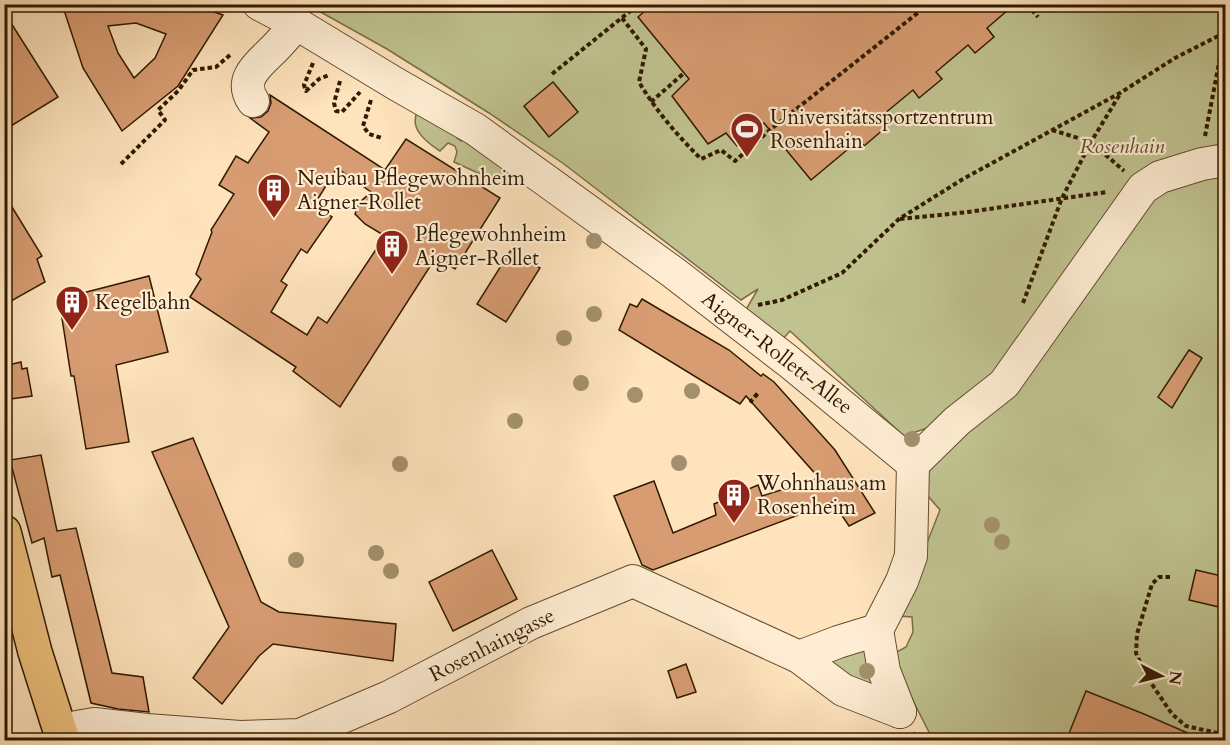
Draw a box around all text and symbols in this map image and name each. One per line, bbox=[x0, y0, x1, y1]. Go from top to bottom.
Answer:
place label: Universitätssportzentrum Rosenhain bbox=[770, 103, 994, 156]
sports icon: Universitätssportzentrum Rosenhain bbox=[729, 111, 765, 158]
park label: Rosenhain bbox=[1079, 132, 1165, 161]
place label: Neubau Pflegewohnheim Aigner-Rollet bbox=[297, 164, 525, 217]
building icon: Neubau Pflegewohnheim Aigner-Rollet bbox=[256, 172, 292, 219]
place label: Pflegewohnheim Aigner-Rollet bbox=[415, 220, 567, 273]
building icon: Pflegewohnheim Aigner-Rollet bbox=[374, 228, 410, 275]
building icon: Kegelbahn bbox=[54, 284, 90, 331]
street label: Aigner-Rollett-Allee bbox=[695, 285, 859, 421]
place label: Kegelbahn bbox=[95, 288, 191, 317]
place label: Wohnhaus am Rosenheim bbox=[756, 469, 887, 522]
building icon: Wohnhaus am Rosenheim bbox=[716, 477, 752, 524]
street label: Rosenhaingasse bbox=[424, 601, 560, 689]
north arrow bbox=[1131, 646, 1191, 706]
text: N bbox=[1163, 669, 1187, 686]

